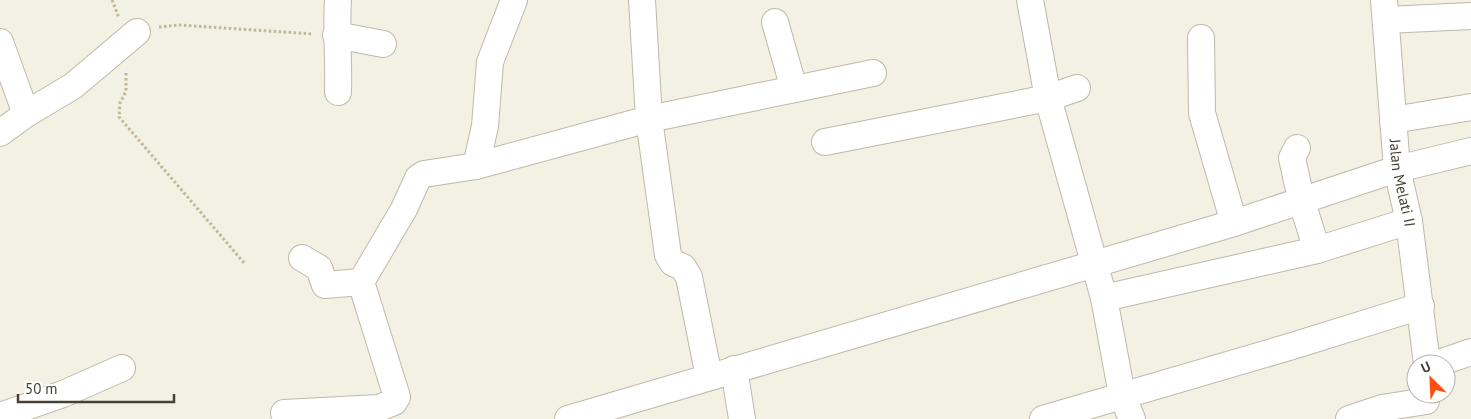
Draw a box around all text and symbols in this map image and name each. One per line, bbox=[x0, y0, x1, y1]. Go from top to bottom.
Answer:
street label: Jalan Melati II bbox=[1386, 137, 1420, 228]
north arrow bbox=[1406, 354, 1456, 404]
text: U bbox=[1418, 357, 1433, 377]
scale bar bbox=[18, 372, 174, 404]
text: 50 m bbox=[25, 379, 58, 398]

